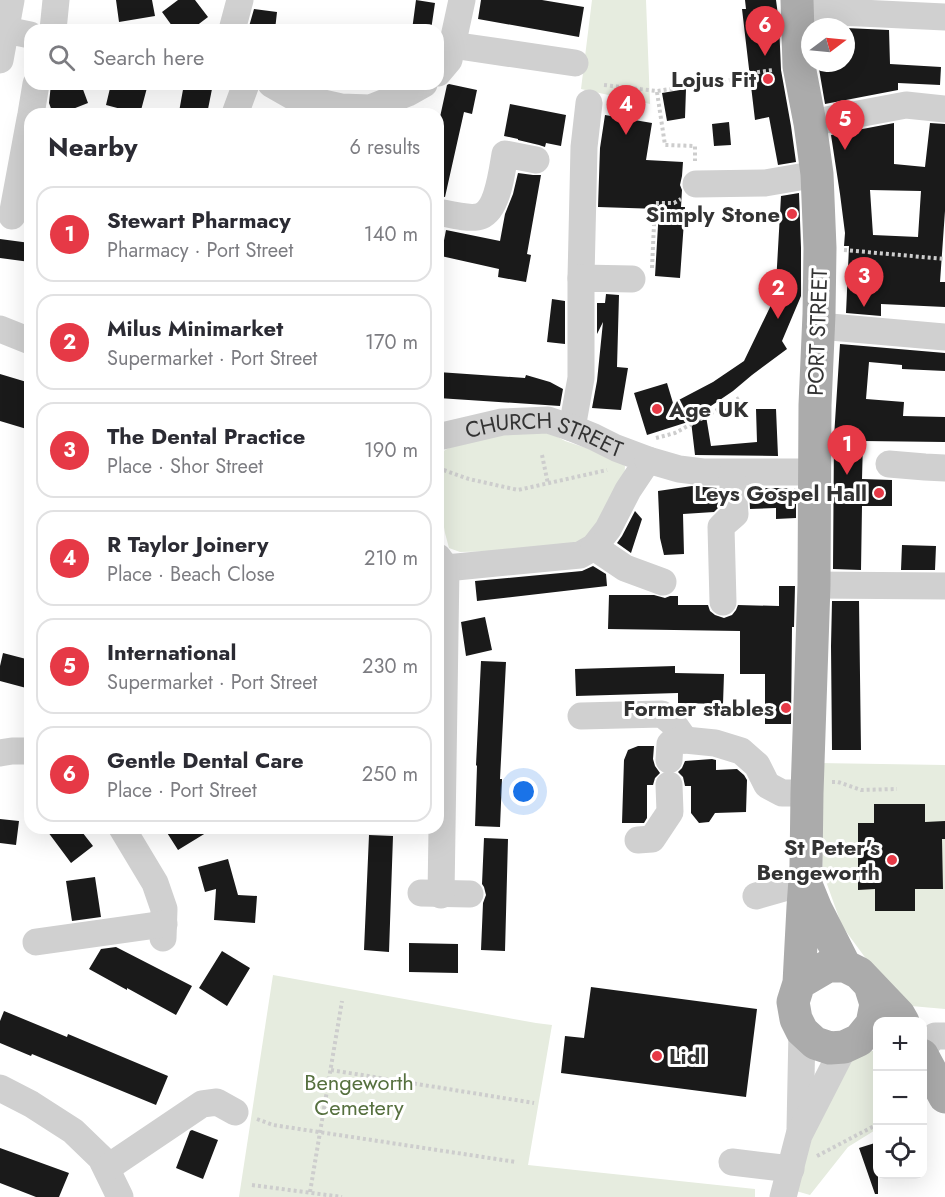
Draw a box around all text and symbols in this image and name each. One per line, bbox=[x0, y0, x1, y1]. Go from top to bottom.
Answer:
pin: 6 bbox=[746, 7, 784, 56]
north arrow bbox=[801, 18, 855, 72]
search box bbox=[24, 24, 444, 90]
icon: search bbox=[45, 41, 78, 74]
text: Search here bbox=[93, 41, 204, 73]
place label: Lojus Fit bbox=[671, 63, 756, 95]
marker: Lojus Fit bbox=[761, 72, 775, 86]
pin: 4 bbox=[606, 86, 646, 135]
pin: 5 bbox=[826, 100, 864, 150]
text: Nearby bbox=[48, 128, 137, 166]
text: 6 results bbox=[350, 133, 420, 162]
place label: Simply Stone bbox=[646, 198, 780, 230]
text: Stewart Pharmacy bbox=[107, 204, 291, 236]
marker: Simply Stone bbox=[785, 207, 799, 221]
text: 1 bbox=[64, 220, 75, 249]
text: 140 m bbox=[364, 220, 418, 249]
text: Pharmacy · Port Street bbox=[107, 236, 293, 265]
pin: 3 bbox=[844, 258, 884, 307]
street label: PORT STREET bbox=[799, 267, 835, 396]
pin: 2 bbox=[758, 270, 798, 319]
text: Milus Minimarket bbox=[107, 312, 283, 344]
text: 2 bbox=[63, 328, 76, 357]
text: 170 m bbox=[365, 328, 418, 357]
text: Supermarket · Port Street bbox=[107, 344, 317, 373]
place label: Age UK bbox=[668, 393, 749, 425]
marker: Age UK bbox=[650, 402, 664, 416]
street label: CHURCH STREET bbox=[462, 404, 628, 465]
text: The Dental Practice bbox=[107, 420, 305, 452]
pin: 1 bbox=[828, 426, 866, 475]
text: 3 bbox=[63, 436, 76, 465]
text: 190 m bbox=[364, 436, 418, 465]
text: Place · Shor Street bbox=[107, 452, 263, 481]
place label: Leys Gospel Hall bbox=[694, 477, 867, 509]
marker: Leys Gospel Hall bbox=[872, 486, 886, 500]
text: R Taylor Joinery bbox=[107, 528, 268, 560]
text: 4 bbox=[63, 544, 76, 573]
text: 210 m bbox=[364, 544, 418, 573]
text: Place · Beach Close bbox=[107, 560, 275, 589]
text: International bbox=[107, 636, 236, 668]
text: 5 bbox=[63, 652, 76, 681]
text: 230 m bbox=[362, 652, 418, 681]
text: Supermarket · Port Street bbox=[107, 668, 317, 697]
place label: Former stables bbox=[623, 692, 774, 724]
marker: Former stables bbox=[779, 701, 793, 715]
text: Gentle Dental Care bbox=[107, 744, 304, 776]
text: 6 bbox=[63, 760, 76, 789]
text: 250 m bbox=[362, 760, 418, 789]
text: Place · Port Street bbox=[107, 776, 257, 805]
your location bbox=[509, 777, 538, 806]
place label: St Peter's Bengeworth bbox=[756, 831, 880, 888]
marker: St Peter's Bengeworth bbox=[885, 853, 899, 867]
map controls bbox=[873, 1017, 927, 1179]
button: + bbox=[873, 1017, 927, 1071]
place label: Lidl bbox=[669, 1040, 706, 1072]
marker: Lidl bbox=[650, 1049, 664, 1063]
park label: Bengeworth Cemetery bbox=[304, 1066, 414, 1123]
button: − bbox=[873, 1071, 927, 1125]
button: locate bbox=[873, 1125, 927, 1179]

